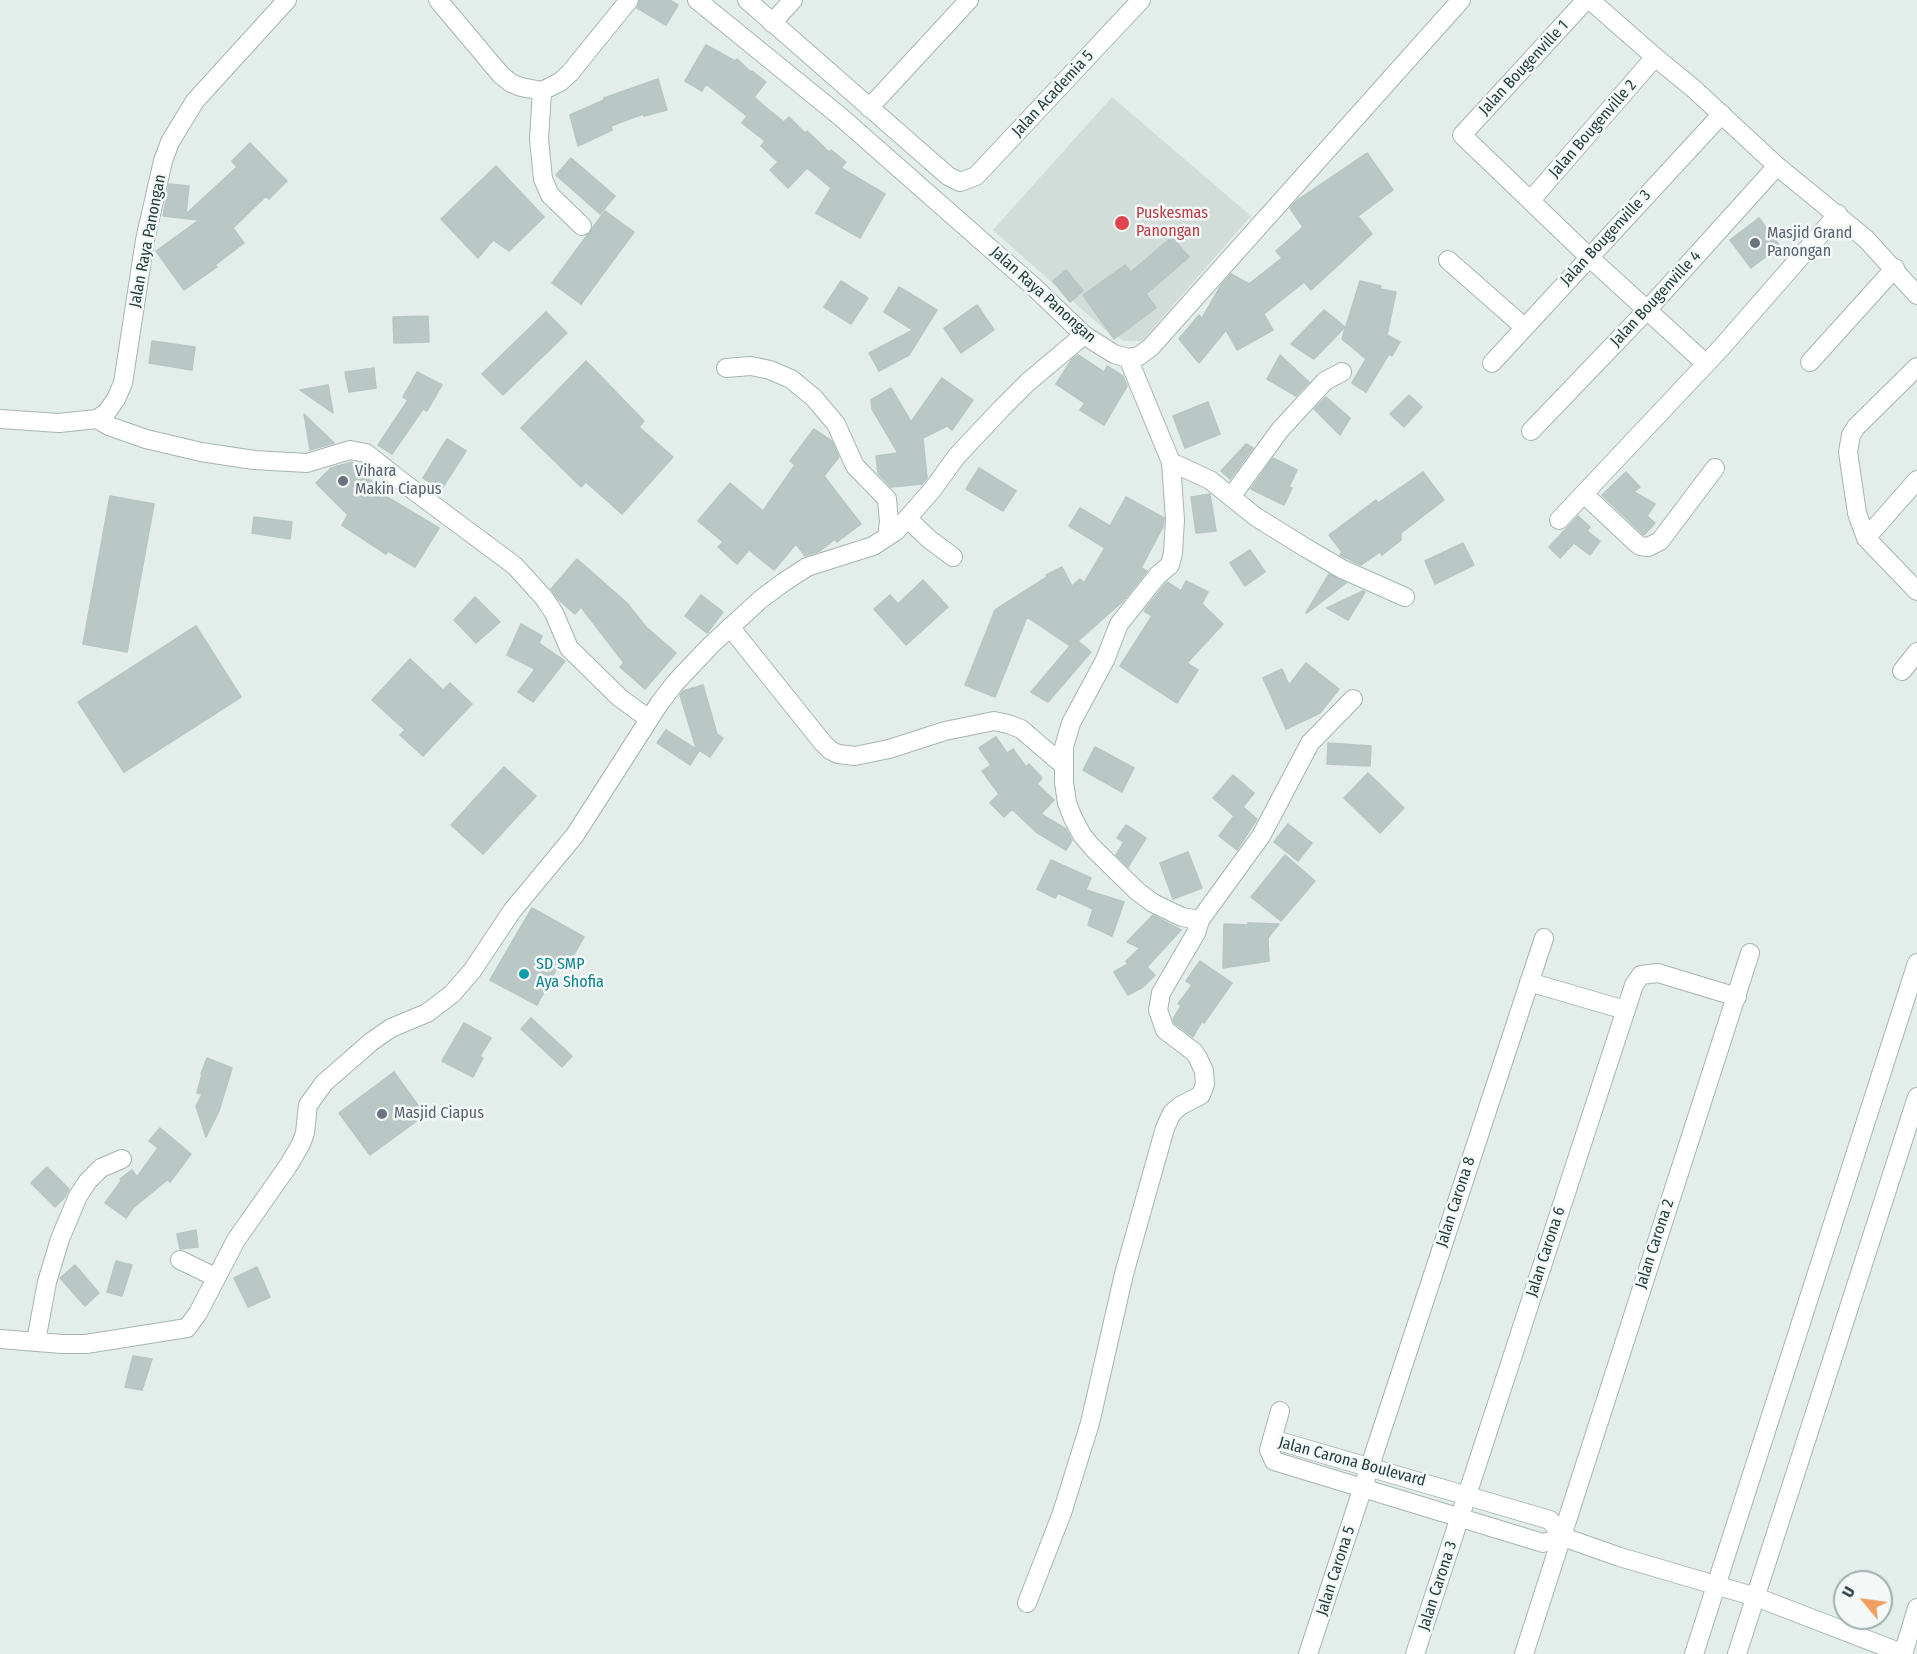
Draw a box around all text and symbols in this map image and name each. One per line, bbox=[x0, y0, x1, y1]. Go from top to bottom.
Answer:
street label: Jalan Bougenville 1 bbox=[1475, 17, 1573, 119]
street label: Jalan Academia 5 bbox=[1008, 47, 1098, 141]
street label: Jalan Bougenville 2 bbox=[1545, 76, 1641, 182]
street label: Jalan Raya Panongan bbox=[126, 173, 170, 309]
street label: Jalan Bougenville 3 bbox=[1557, 186, 1655, 290]
place label: Puskesmas Panongan bbox=[1136, 204, 1208, 242]
marker: Puskesmas Panongan bbox=[1113, 214, 1131, 232]
place label: Masjid Grand Panongan bbox=[1767, 224, 1852, 262]
marker: Masjid Grand Panongan bbox=[1748, 236, 1762, 250]
street label: Jalan Raya Panongan bbox=[986, 243, 1100, 347]
street label: Jalan Bougenville 4 bbox=[1607, 247, 1705, 351]
place label: Vihara Makin Ciapus bbox=[355, 462, 442, 500]
marker: Vihara Makin Ciapus bbox=[336, 474, 350, 488]
place label: SD SMP Aya Shofia bbox=[536, 955, 604, 993]
marker: SD SMP Aya Shofia bbox=[517, 967, 531, 981]
place label: Masjid Ciapus bbox=[394, 1104, 484, 1124]
marker: Masjid Ciapus bbox=[375, 1107, 389, 1121]
street label: Jalan Carona 8 bbox=[1432, 1155, 1480, 1249]
street label: Jalan Carona 2 bbox=[1632, 1197, 1678, 1291]
street label: Jalan Carona 6 bbox=[1522, 1205, 1570, 1299]
street label: Jalan Carona Boulevard bbox=[1276, 1433, 1428, 1491]
street label: Jalan Carona 5 bbox=[1313, 1524, 1359, 1618]
street label: Jalan Carona 3 bbox=[1415, 1539, 1461, 1633]
north arrow bbox=[1833, 1570, 1893, 1630]
text: U bbox=[1838, 1583, 1859, 1601]

